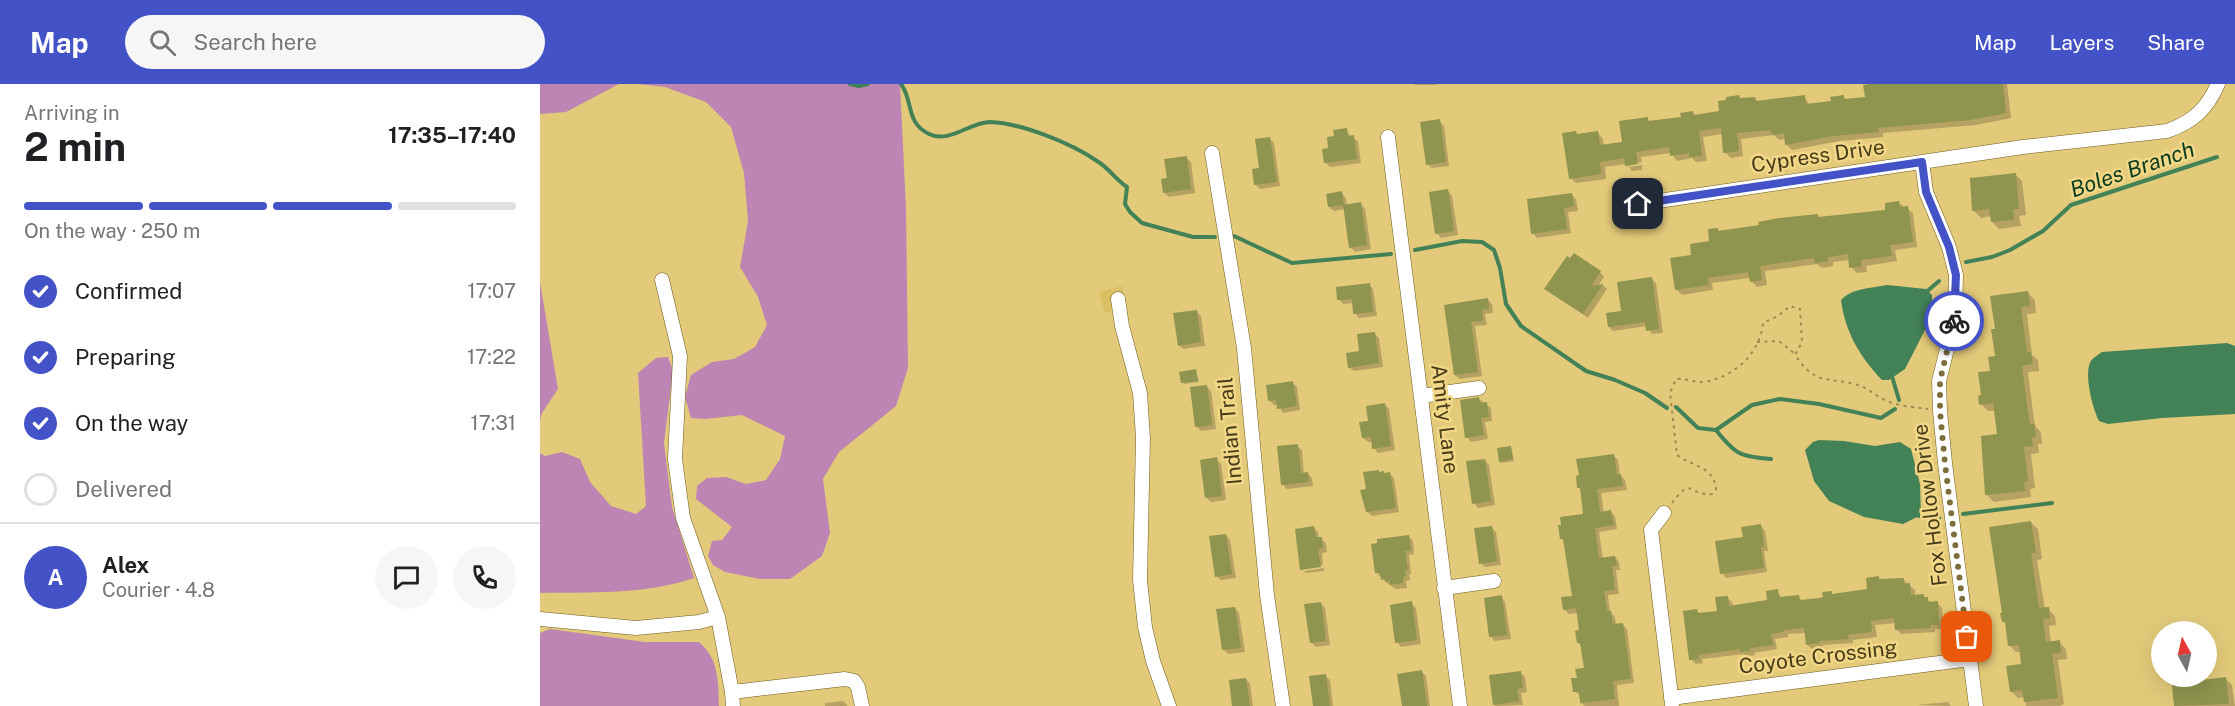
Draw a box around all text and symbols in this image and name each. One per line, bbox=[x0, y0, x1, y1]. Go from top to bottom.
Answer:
search box bbox=[125, 15, 545, 69]
text: Map bbox=[30, 26, 89, 59]
icon: search bbox=[146, 26, 179, 59]
text: Search here bbox=[194, 29, 317, 55]
text: Map bbox=[1974, 30, 2017, 55]
text: Layers bbox=[2050, 30, 2114, 55]
text: Share bbox=[2147, 30, 2205, 55]
text: Arriving in bbox=[24, 101, 119, 125]
text: 17:35–17:40 bbox=[388, 122, 516, 148]
text: 2 min bbox=[24, 124, 126, 170]
street label: Cypress Drive bbox=[1750, 134, 1886, 177]
water label: Boles Branch bbox=[2066, 136, 2198, 202]
pin bbox=[1612, 178, 1663, 229]
icon: home bbox=[1621, 187, 1654, 220]
text: On the way · 250 m bbox=[24, 219, 200, 243]
icon: check bbox=[24, 275, 57, 308]
text: Confirmed bbox=[75, 278, 182, 304]
text: 17:07 bbox=[467, 279, 516, 303]
courier bbox=[1924, 291, 1984, 351]
icon: bike bbox=[1938, 305, 1971, 338]
icon: check bbox=[24, 341, 57, 374]
text: Preparing bbox=[75, 344, 176, 370]
text: 17:22 bbox=[467, 345, 516, 369]
street label: Amity Lane bbox=[1426, 363, 1465, 475]
street label: Indian Trail bbox=[1212, 376, 1247, 486]
icon: check bbox=[24, 407, 57, 440]
text: On the way bbox=[75, 410, 188, 436]
text: 17:31 bbox=[471, 411, 516, 435]
street label: Fox Hollow Drive bbox=[1907, 422, 1952, 588]
text: Delivered bbox=[75, 476, 172, 502]
button: chat bbox=[375, 546, 438, 609]
button: phone bbox=[453, 546, 516, 609]
text: Alex bbox=[102, 552, 149, 578]
text: A bbox=[48, 564, 63, 590]
text: Courier · 4.8 bbox=[102, 578, 215, 602]
pin bbox=[1941, 611, 1992, 662]
icon: bag bbox=[1950, 620, 1983, 653]
north arrow bbox=[2151, 621, 2217, 687]
map controls bbox=[2151, 621, 2217, 687]
street label: Coyote Crossing bbox=[1737, 634, 1899, 679]

